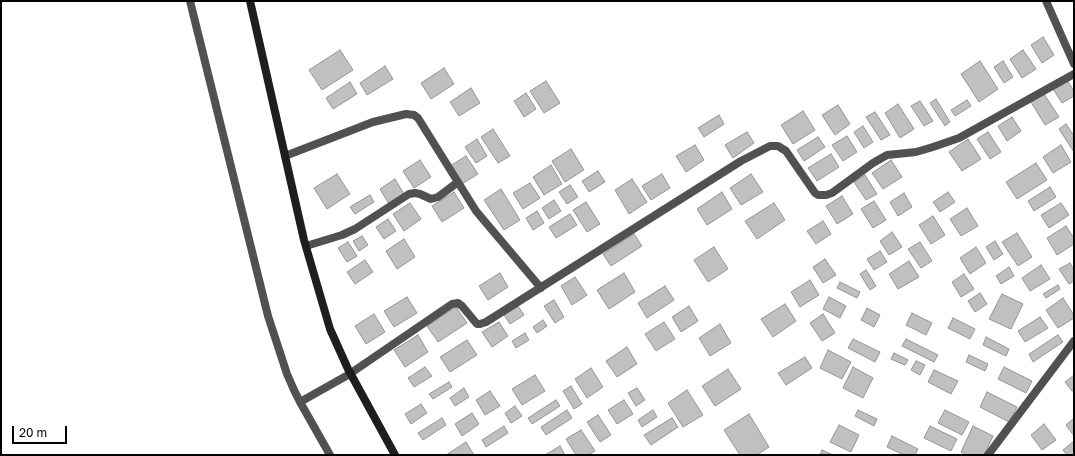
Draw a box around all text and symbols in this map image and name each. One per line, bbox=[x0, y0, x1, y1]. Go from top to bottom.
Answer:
scale bar bbox=[14, 418, 69, 444]
text: 20 m bbox=[19, 425, 47, 440]

